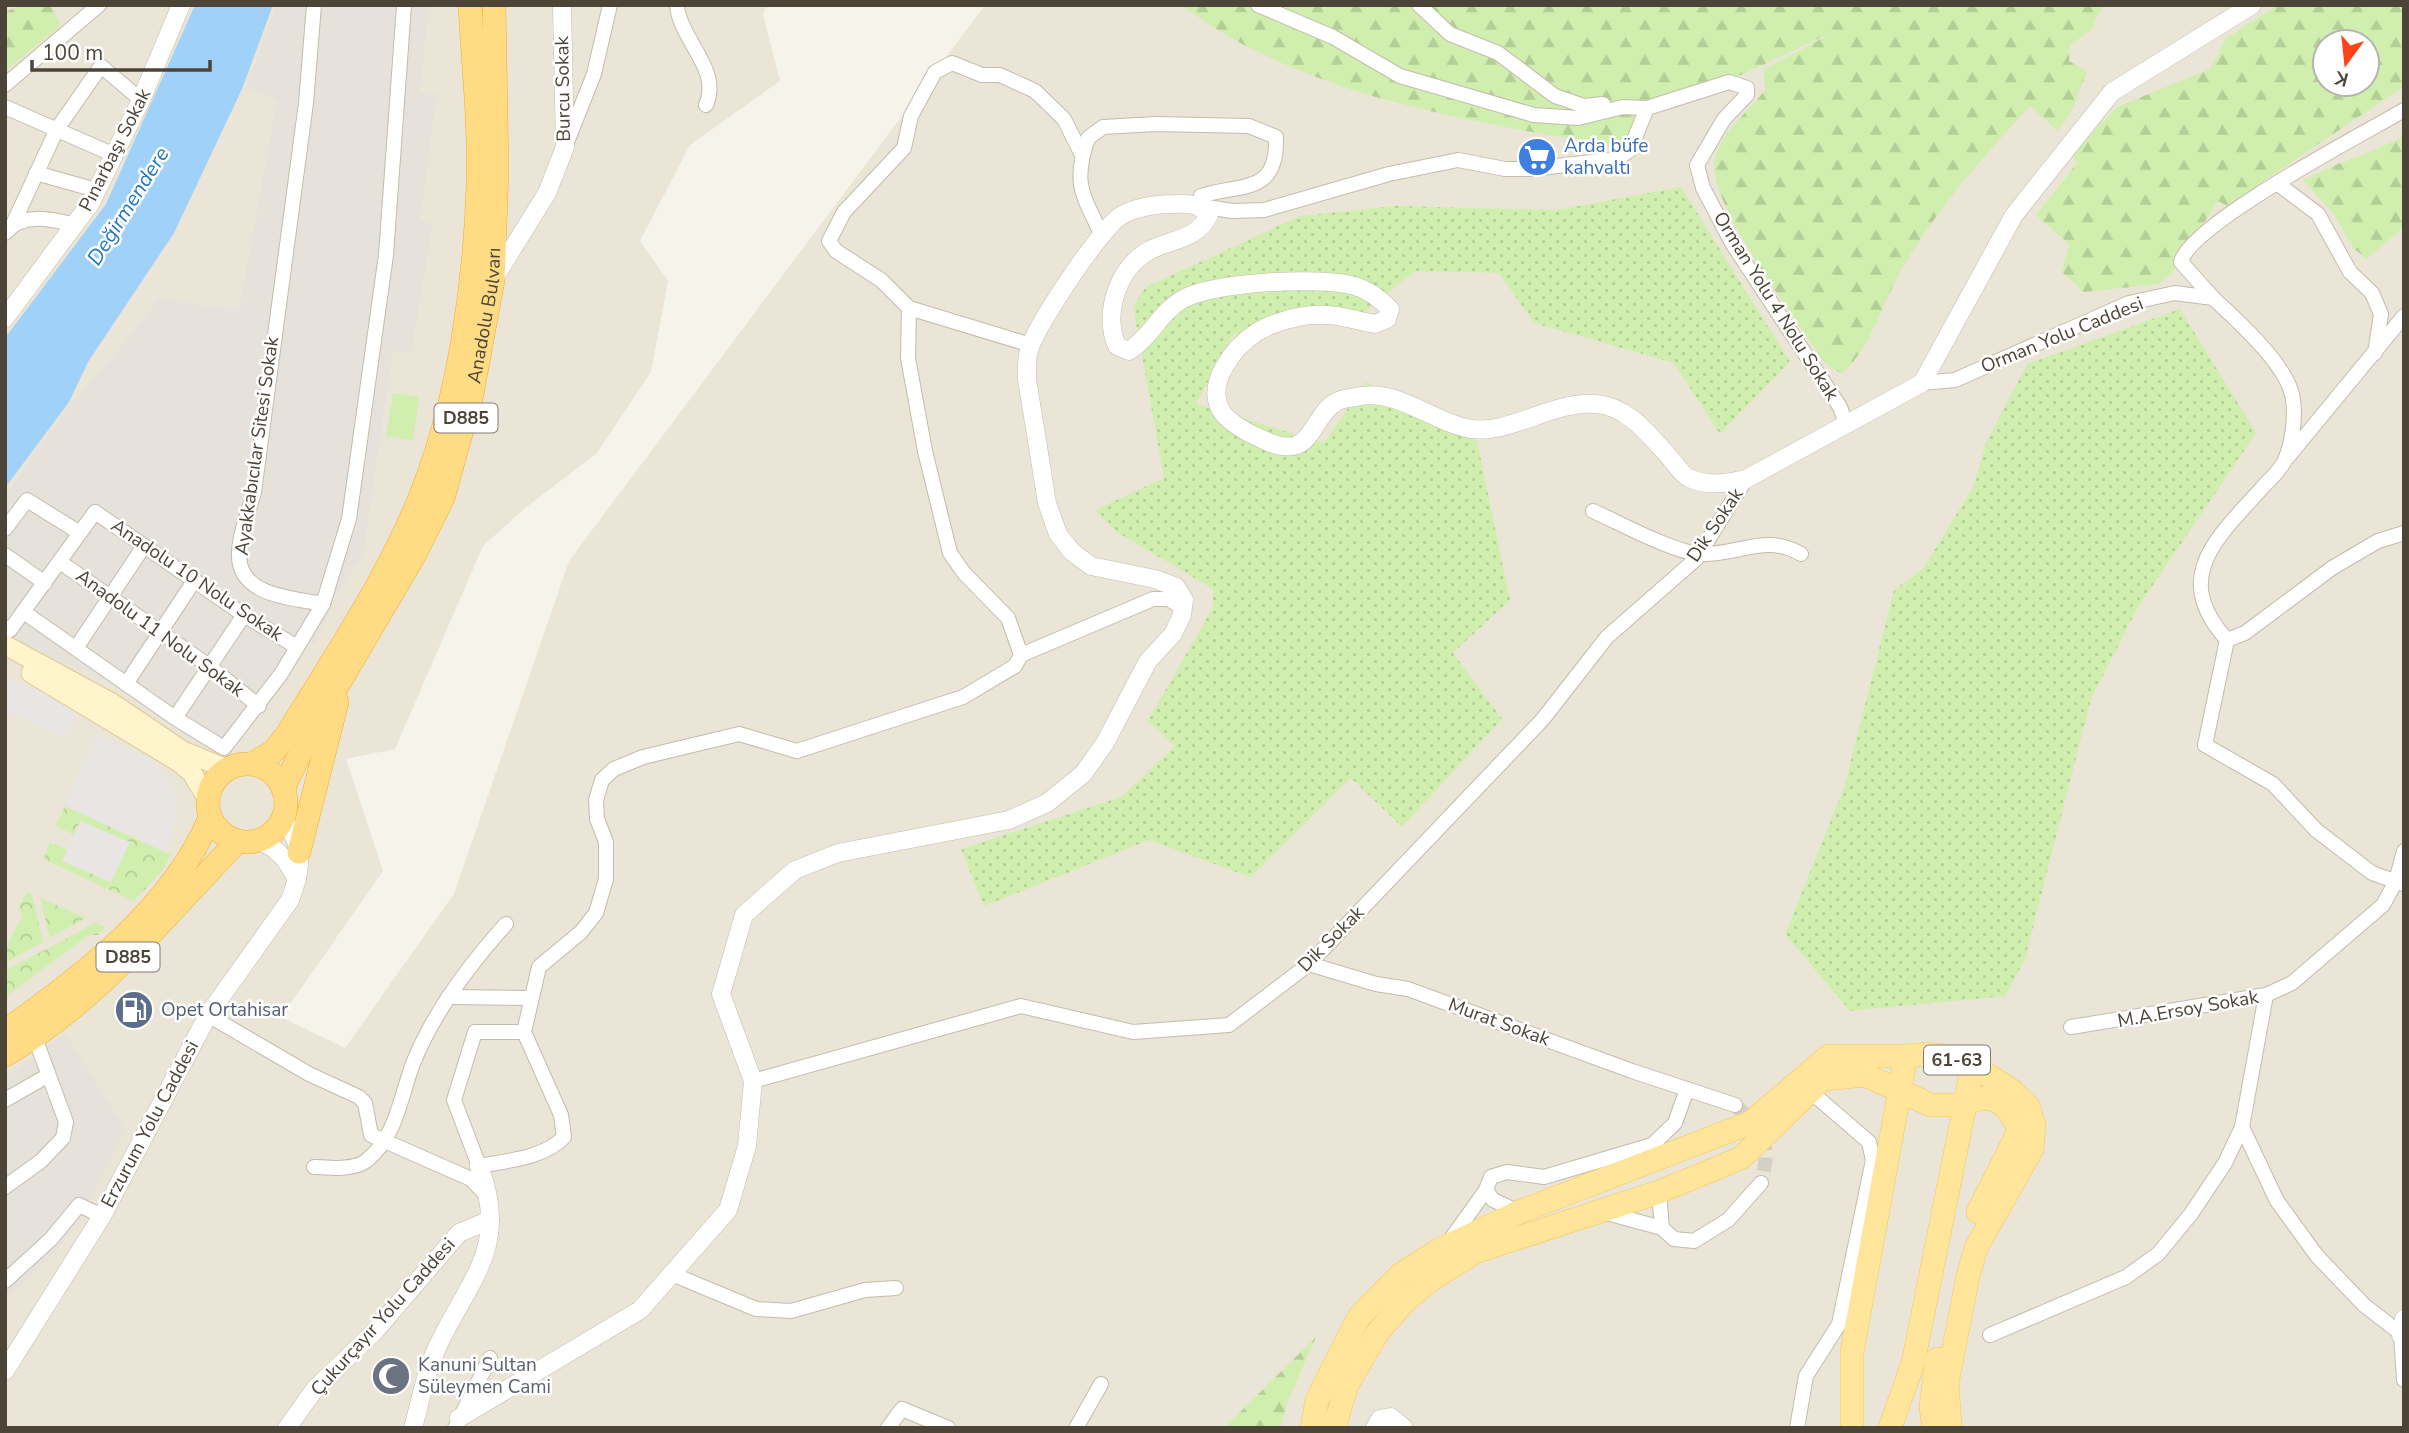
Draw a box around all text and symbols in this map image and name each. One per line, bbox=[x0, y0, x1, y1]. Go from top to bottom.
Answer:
scale bar bbox=[32, 28, 210, 72]
north arrow bbox=[2311, 28, 2381, 98]
street label: Burcu Sokak bbox=[549, 35, 577, 142]
text: 100 m bbox=[42, 39, 103, 67]
text: K bbox=[2331, 64, 2351, 93]
street label: Pınarbaşı Sokak bbox=[73, 84, 157, 216]
place label: Arda büfe kahvaltı bbox=[1564, 133, 1648, 181]
supermarket icon: Arda büfe kahvaltı bbox=[1516, 136, 1558, 178]
water label: Değirmendere bbox=[80, 142, 176, 270]
street label: Orman Yolu 4 Nolu Sokak bbox=[1707, 207, 1845, 406]
street label: Anadolu Bulvarı bbox=[461, 247, 507, 386]
street label: Orman Yolu Caddesi bbox=[1977, 290, 2147, 380]
street label: Ayakkabıcılar Sitesi Sokak bbox=[229, 335, 285, 557]
road number: D885 bbox=[434, 404, 498, 432]
street label: Dik Sokak bbox=[1681, 482, 1750, 567]
street label: Anadolu 10 Nolu Sokak bbox=[106, 513, 289, 648]
street label: Anadolu 11 Nolu Sokak bbox=[71, 563, 250, 703]
street label: Dik Sokak bbox=[1292, 900, 1370, 978]
road number: D885 bbox=[96, 942, 160, 972]
street label: M.A.Ersoy Sokak bbox=[2115, 984, 2261, 1034]
fuel station icon: Opet Ortahisar bbox=[113, 989, 155, 1031]
street label: Murat Sokak bbox=[1445, 992, 1554, 1053]
place label: Opet Ortahisar bbox=[161, 997, 288, 1023]
street label: Erzurum Yolu Caddesi bbox=[95, 1036, 205, 1212]
road number: 61-63 bbox=[1924, 1045, 1990, 1074]
street label: Çukurçayır Yolu Caddesi bbox=[305, 1232, 461, 1402]
place label: Kanuni Sultan Süleymen Cami bbox=[418, 1352, 551, 1400]
mosque icon: Kanuni Sultan Süleymen Cami bbox=[370, 1355, 412, 1397]

